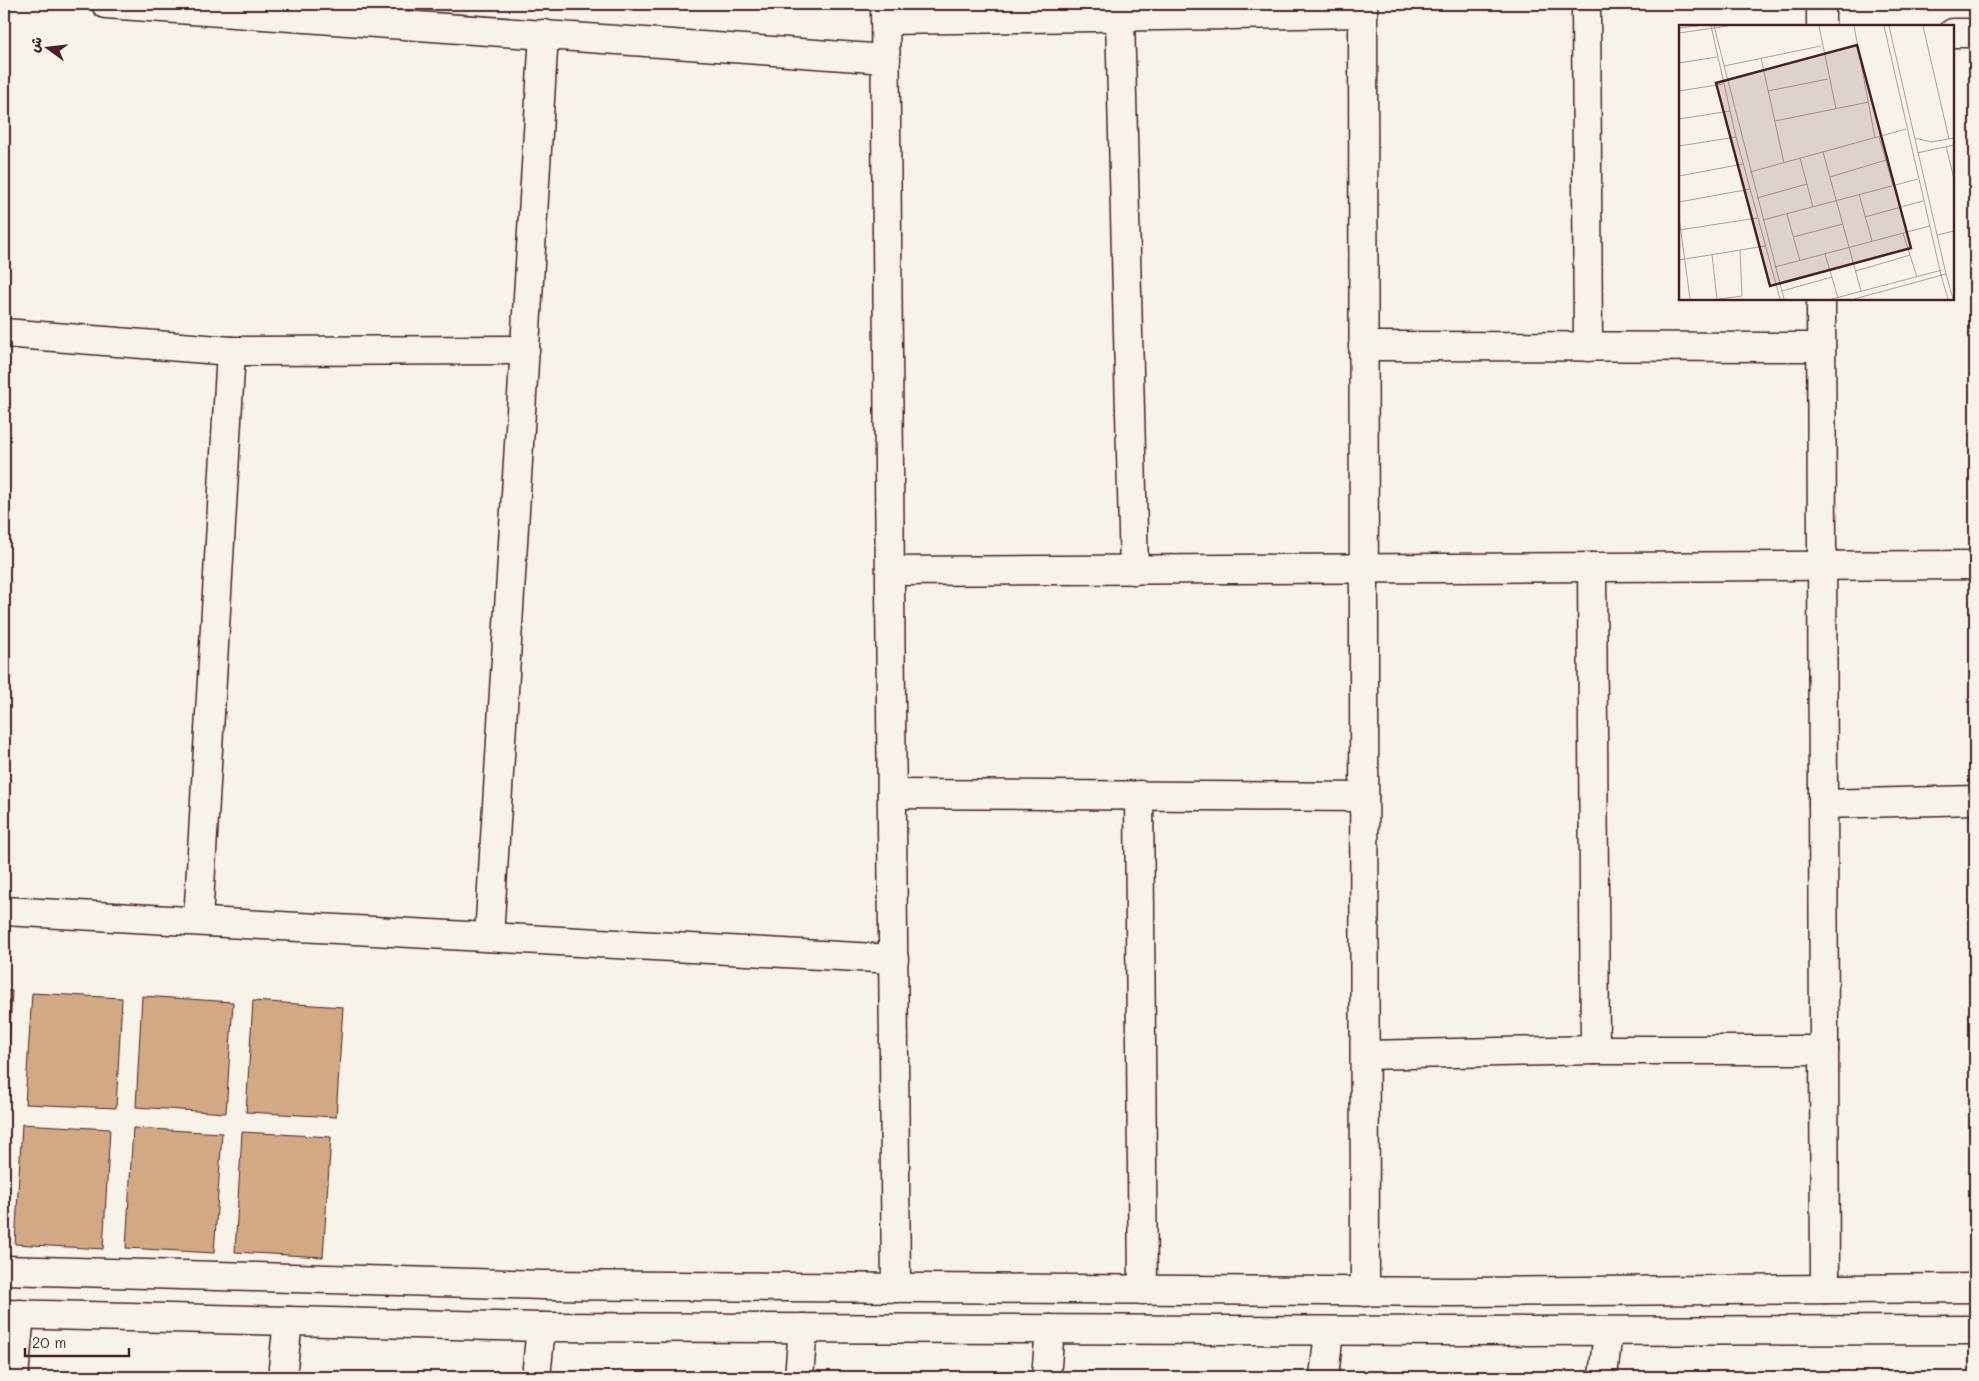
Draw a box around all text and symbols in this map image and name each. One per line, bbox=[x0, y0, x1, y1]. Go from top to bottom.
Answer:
north arrow bbox=[22, 22, 72, 72]
inset map bbox=[1679, 25, 1954, 300]
text: ش bbox=[24, 35, 46, 54]
scale bar bbox=[25, 1326, 129, 1358]
text: 20 m bbox=[32, 1332, 66, 1352]

